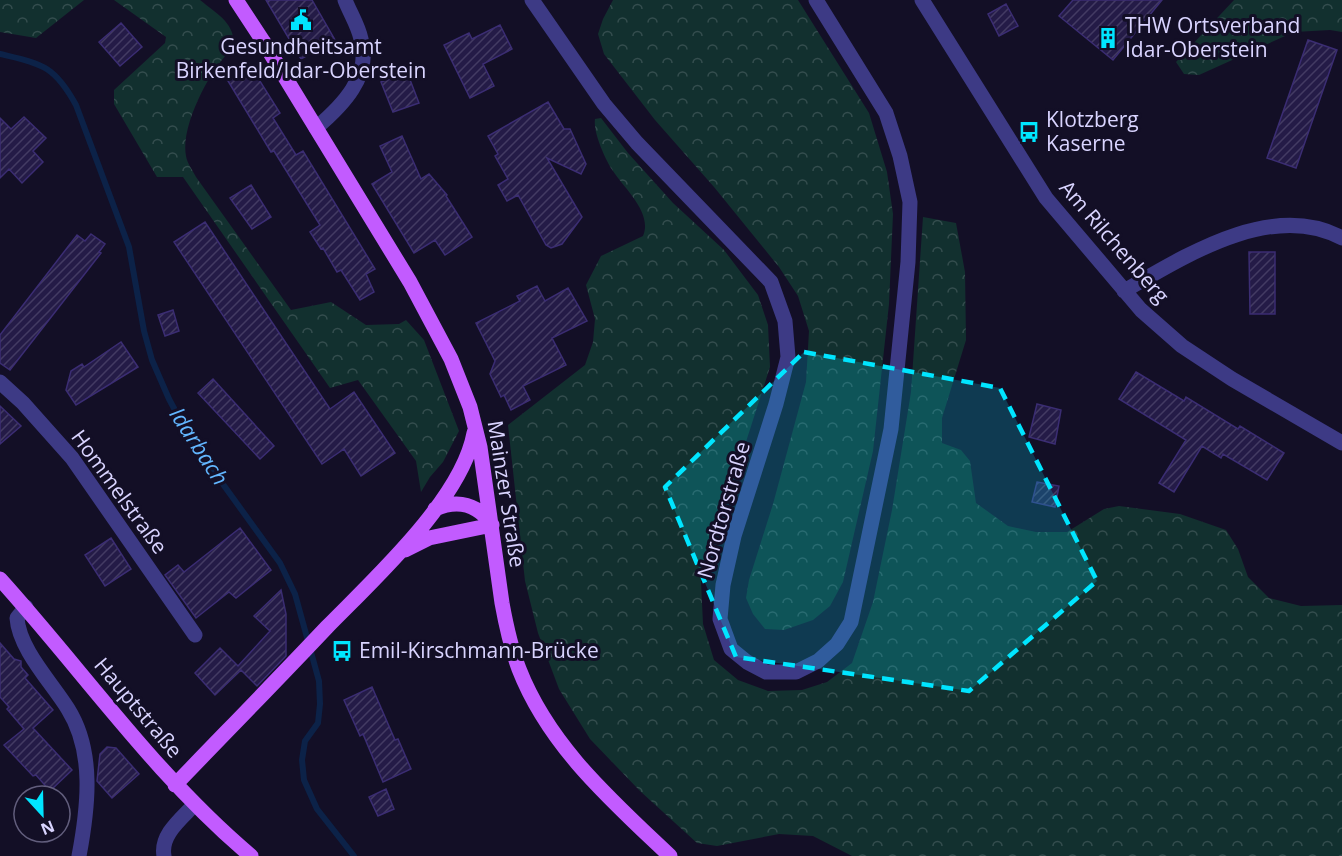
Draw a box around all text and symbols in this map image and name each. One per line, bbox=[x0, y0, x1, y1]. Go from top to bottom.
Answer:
public building icon: Gesundheitsamt Birkenfeld/Idar-Oberstein bbox=[289, 8, 313, 32]
place label: THW Ortsverband Idar-Oberstein bbox=[1125, 11, 1300, 63]
building icon: THW Ortsverband Idar-Oberstein bbox=[1096, 26, 1120, 50]
place label: Gesundheitsamt Birkenfeld/Idar-Oberstein bbox=[176, 32, 426, 84]
place label: Klotzberg Kaserne bbox=[1046, 105, 1139, 157]
bus stop icon: Klotzberg Kaserne bbox=[1017, 120, 1041, 144]
street label: Am Rilchenberg bbox=[1054, 174, 1176, 309]
water label: Idarbach bbox=[163, 401, 236, 490]
street label: Mainzer Straße bbox=[482, 418, 532, 569]
street label: Hommelstraße bbox=[65, 424, 174, 559]
street label: Nordtorstraße bbox=[690, 438, 756, 581]
place label: Emil-Kirschmann-Brücke bbox=[359, 636, 599, 664]
bus stop icon: Emil-Kirschmann-Brücke bbox=[330, 639, 354, 663]
street label: Hauptstraße bbox=[89, 651, 189, 763]
north arrow bbox=[12, 784, 72, 844]
text: N bbox=[37, 815, 58, 841]

